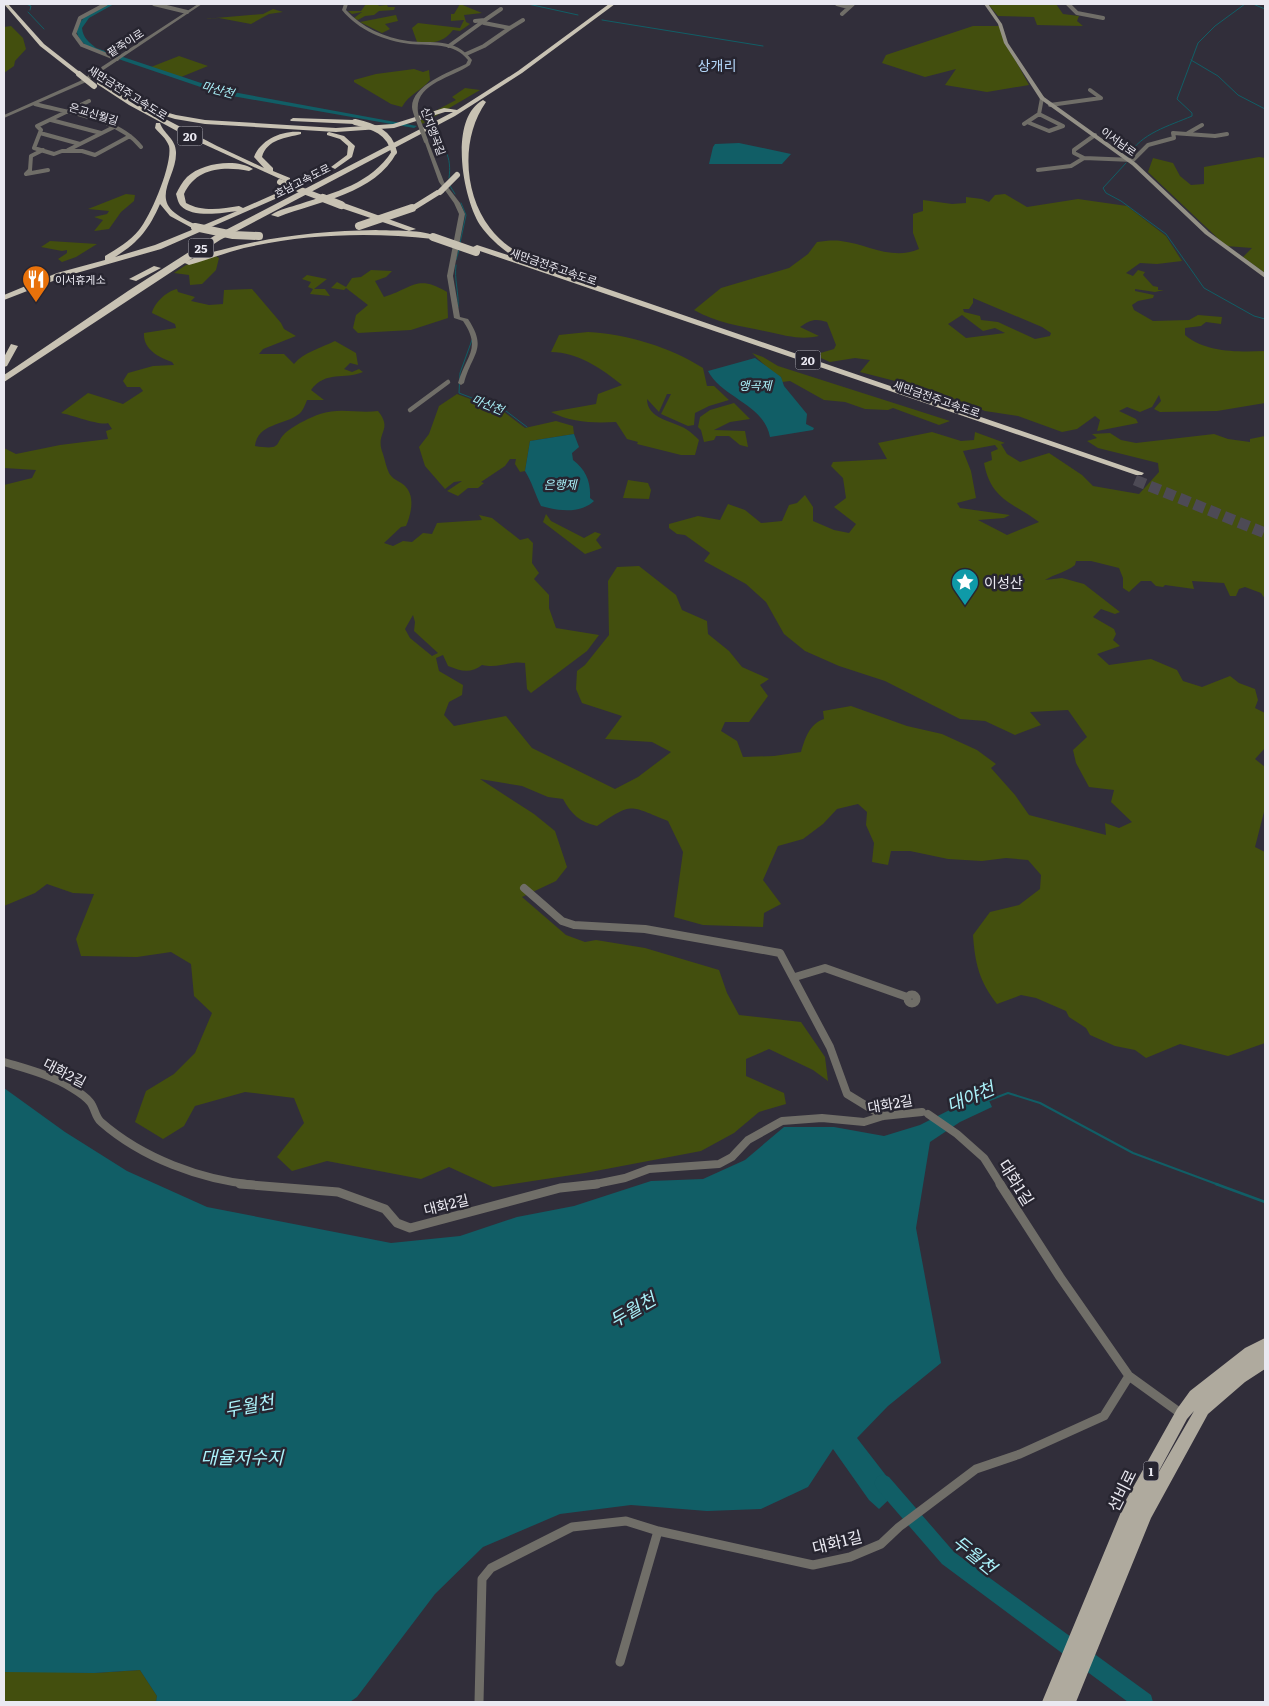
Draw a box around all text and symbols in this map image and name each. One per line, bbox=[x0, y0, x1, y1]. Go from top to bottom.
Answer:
street label: 팥죽이로 bbox=[104, 24, 146, 60]
district label: 상개리 bbox=[698, 55, 736, 75]
street label: 새만금전주고속도로 bbox=[85, 61, 171, 123]
water label: 마산천 bbox=[200, 76, 238, 102]
street label: 은교신월길 bbox=[67, 98, 121, 128]
street label: 신지앵곡길 bbox=[418, 104, 450, 158]
street label: 이서남로 bbox=[1098, 123, 1140, 159]
road number: 20 bbox=[178, 126, 202, 146]
street label: 호남고속도로 bbox=[271, 159, 333, 201]
road number: 25 bbox=[188, 238, 214, 258]
street label: 새만금전주고속도로 bbox=[508, 244, 600, 288]
restaurant icon: 이서휴게소 bbox=[21, 264, 51, 303]
place label: 이서휴게소 bbox=[55, 271, 106, 287]
road number: 20 bbox=[796, 350, 820, 370]
water label: 앵곡제 bbox=[738, 376, 774, 394]
street label: 새만금전주고속도로 bbox=[891, 376, 983, 420]
water label: 마산천 bbox=[469, 389, 509, 419]
water label: 은행제 bbox=[543, 475, 579, 493]
place icon: 이성산 bbox=[950, 567, 980, 606]
place label: 이성산 bbox=[984, 572, 1023, 592]
street label: 대화2길 bbox=[40, 1053, 90, 1091]
water label: 대야천 bbox=[942, 1073, 1000, 1118]
street label: 대화2길 bbox=[866, 1089, 914, 1117]
street label: 대화1길 bbox=[993, 1154, 1041, 1210]
street label: 대화2길 bbox=[421, 1189, 471, 1219]
water label: 두월천 bbox=[604, 1284, 662, 1333]
water label: 두월천 bbox=[222, 1387, 278, 1423]
water label: 대율저수지 bbox=[201, 1443, 285, 1470]
road number: 1 bbox=[1144, 1462, 1158, 1480]
street label: 선비로 bbox=[1101, 1465, 1142, 1515]
street label: 대화1길 bbox=[810, 1523, 864, 1559]
water label: 두월천 bbox=[947, 1528, 1005, 1582]

